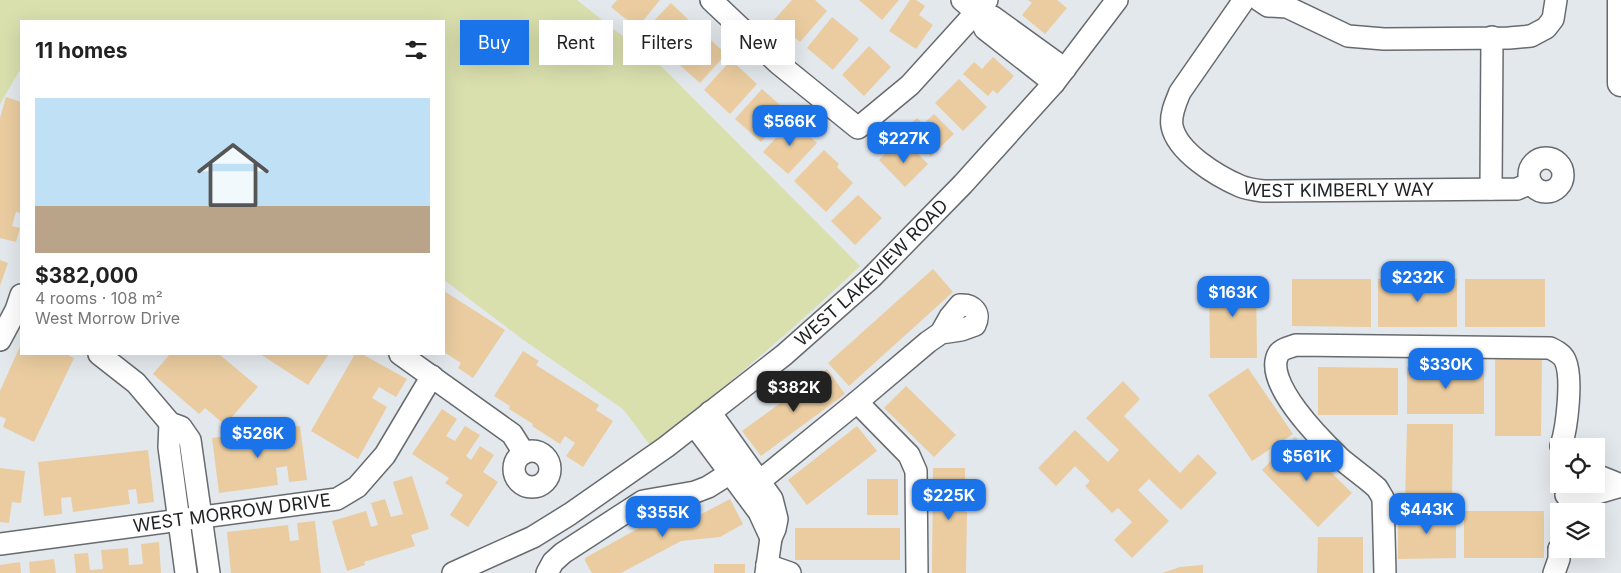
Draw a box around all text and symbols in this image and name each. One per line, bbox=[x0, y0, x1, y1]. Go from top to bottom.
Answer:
chip: Buy bbox=[460, 20, 529, 65]
chip: Rent bbox=[539, 20, 613, 65]
chip: Filters bbox=[623, 20, 711, 65]
chip: New bbox=[721, 20, 795, 65]
icon: filters bbox=[402, 36, 430, 64]
text: 11 homes bbox=[35, 38, 127, 63]
pin: $566K bbox=[755, 104, 825, 147]
text: $566K bbox=[764, 111, 817, 131]
pin: $227K bbox=[869, 121, 939, 164]
text: $227K bbox=[878, 128, 930, 148]
icon: home bbox=[188, 130, 278, 220]
street label: WEST KIMBERLY WAY bbox=[1241, 177, 1434, 201]
street label: WEST LAKEVIEW ROAD bbox=[790, 195, 952, 350]
pin: $232K bbox=[1383, 260, 1453, 303]
text: $382,000 bbox=[35, 263, 138, 288]
text: $232K bbox=[1392, 267, 1444, 287]
pin: $163K bbox=[1198, 276, 1268, 318]
text: $163K bbox=[1208, 282, 1258, 302]
text: 4 rooms · 108 m² bbox=[35, 288, 163, 308]
text: West Morrow Drive bbox=[35, 308, 180, 328]
pin: $330K bbox=[1411, 348, 1481, 390]
text: $330K bbox=[1419, 354, 1473, 374]
pin: $382K bbox=[759, 370, 829, 413]
text: $382K bbox=[768, 377, 820, 397]
pin: $526K bbox=[223, 416, 293, 459]
text: $526K bbox=[232, 423, 284, 443]
map controls bbox=[1550, 438, 1605, 558]
button: locate bbox=[1550, 438, 1605, 493]
pin: $561K bbox=[1272, 440, 1342, 482]
text: $561K bbox=[1282, 446, 1332, 466]
pin: $225K bbox=[914, 478, 984, 521]
text: $225K bbox=[923, 485, 975, 505]
street label: WEST MORROW DRIVE bbox=[132, 489, 332, 536]
pin: $443K bbox=[1392, 492, 1462, 535]
pin: $355K bbox=[628, 496, 698, 538]
text: $443K bbox=[1400, 499, 1454, 519]
text: $355K bbox=[637, 502, 689, 522]
button: layers bbox=[1550, 503, 1605, 558]

